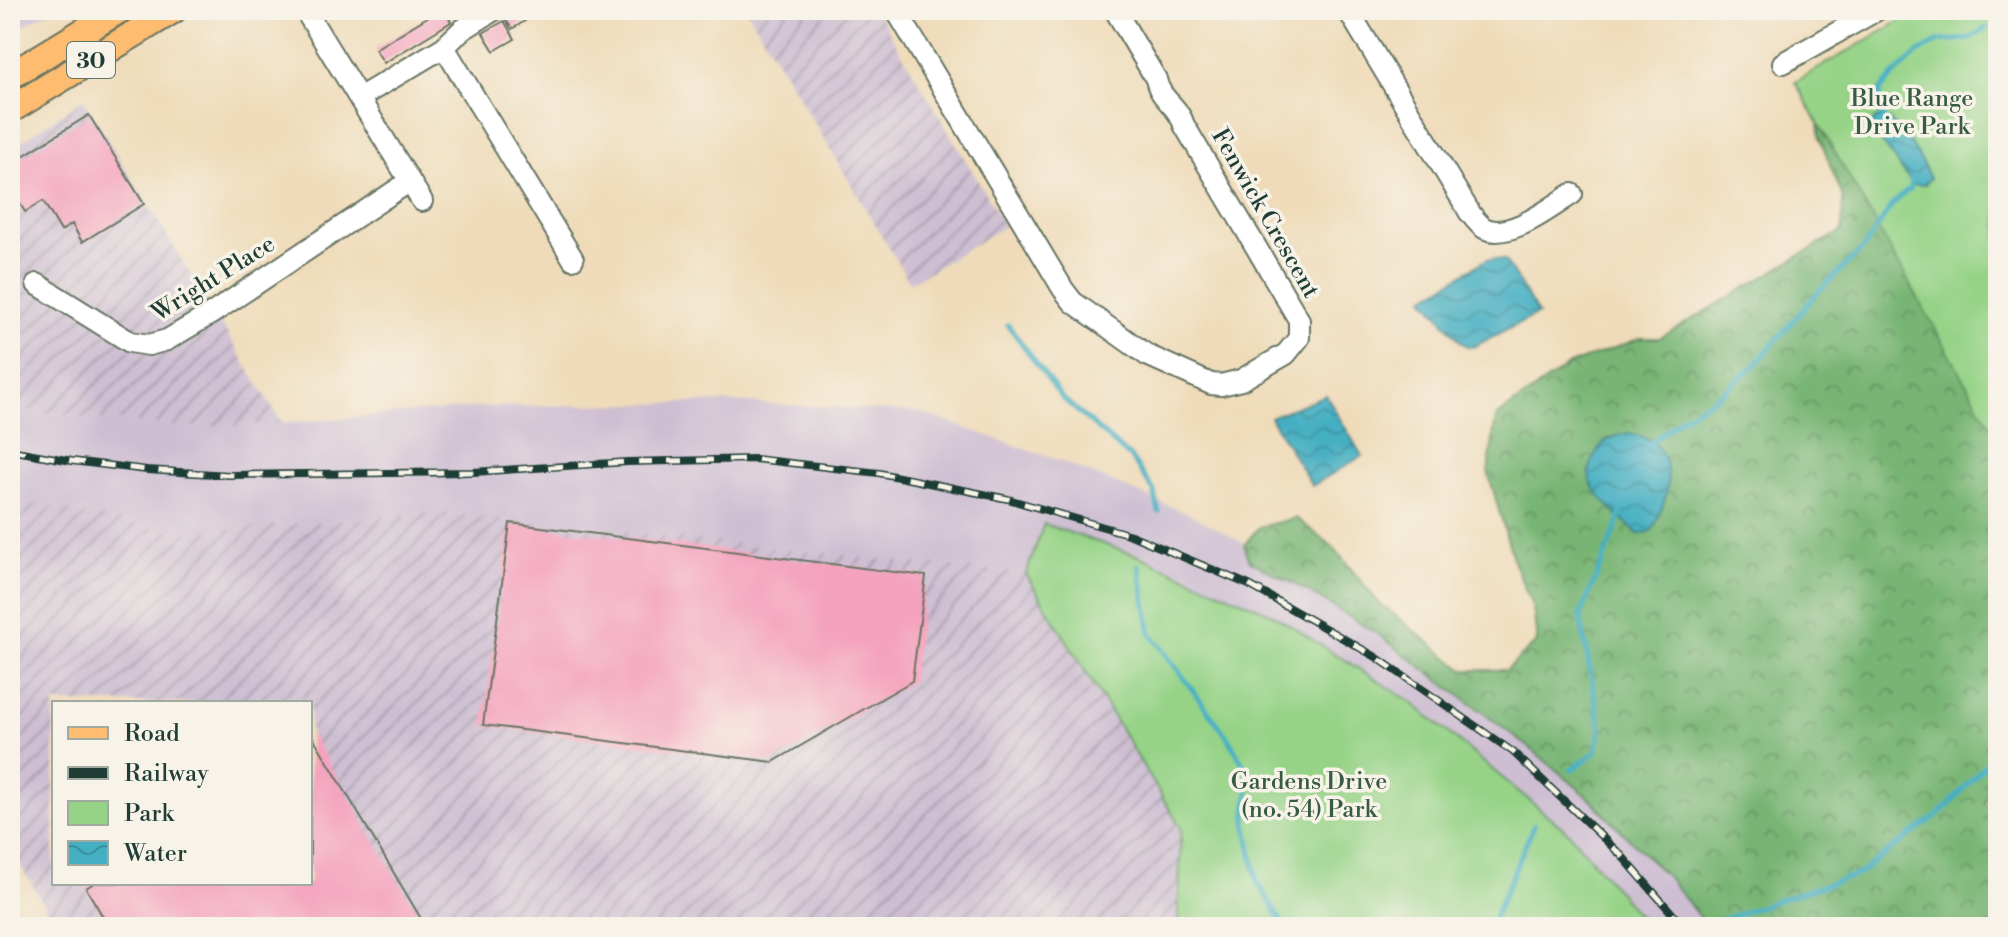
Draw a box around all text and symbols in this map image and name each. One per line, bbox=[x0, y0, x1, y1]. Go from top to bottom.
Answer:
road number: 30 bbox=[67, 42, 115, 78]
park label: Blue Range Drive Park bbox=[1850, 84, 1973, 142]
street label: Fenwick Crescent bbox=[1204, 123, 1326, 304]
street label: Wright Place bbox=[146, 229, 281, 329]
legend bbox=[52, 701, 312, 885]
text: Road bbox=[124, 719, 180, 749]
text: Railway bbox=[124, 759, 209, 789]
park label: Gardens Drive (no. 54) Park bbox=[1231, 767, 1387, 825]
text: Park bbox=[124, 799, 175, 829]
text: Water bbox=[123, 839, 187, 869]

